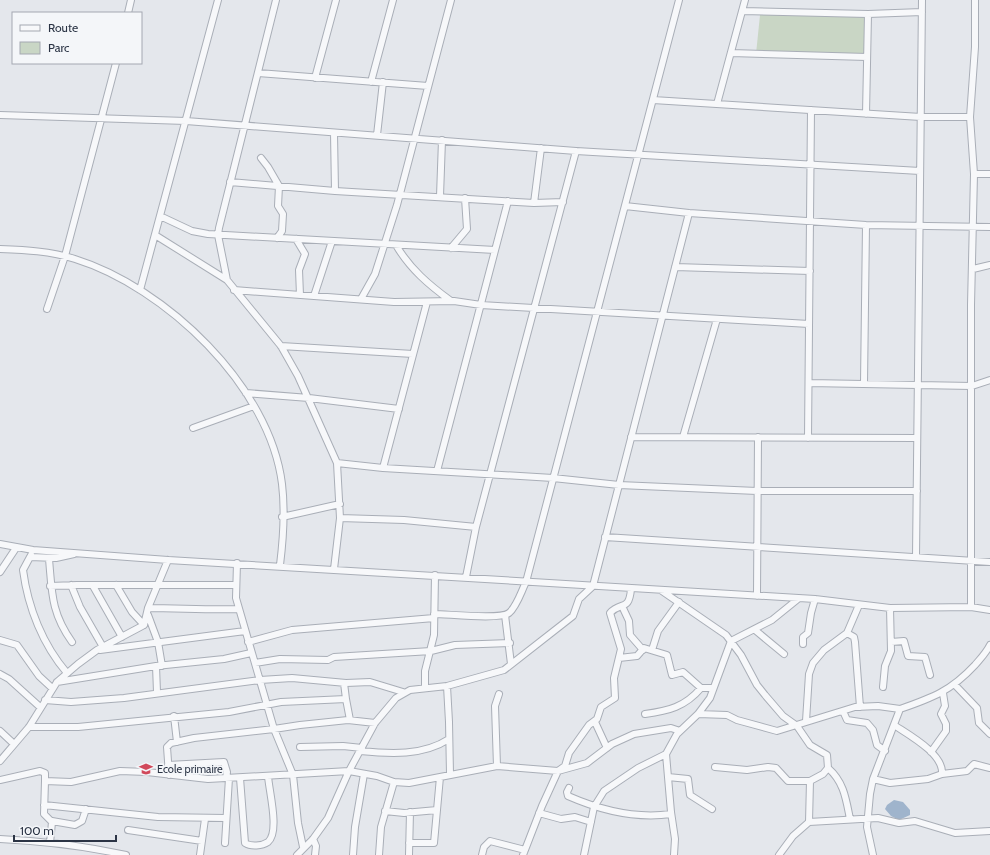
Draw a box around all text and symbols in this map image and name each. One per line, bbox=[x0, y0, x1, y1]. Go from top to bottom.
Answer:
legend bbox=[12, 12, 142, 64]
text: Route bbox=[48, 20, 78, 35]
text: Parc bbox=[48, 40, 70, 55]
school or university icon: Ecole primaire bbox=[138, 761, 154, 777]
place label: Ecole primaire bbox=[157, 762, 223, 776]
scale bar bbox=[14, 817, 116, 843]
text: 100 m bbox=[20, 823, 54, 838]

